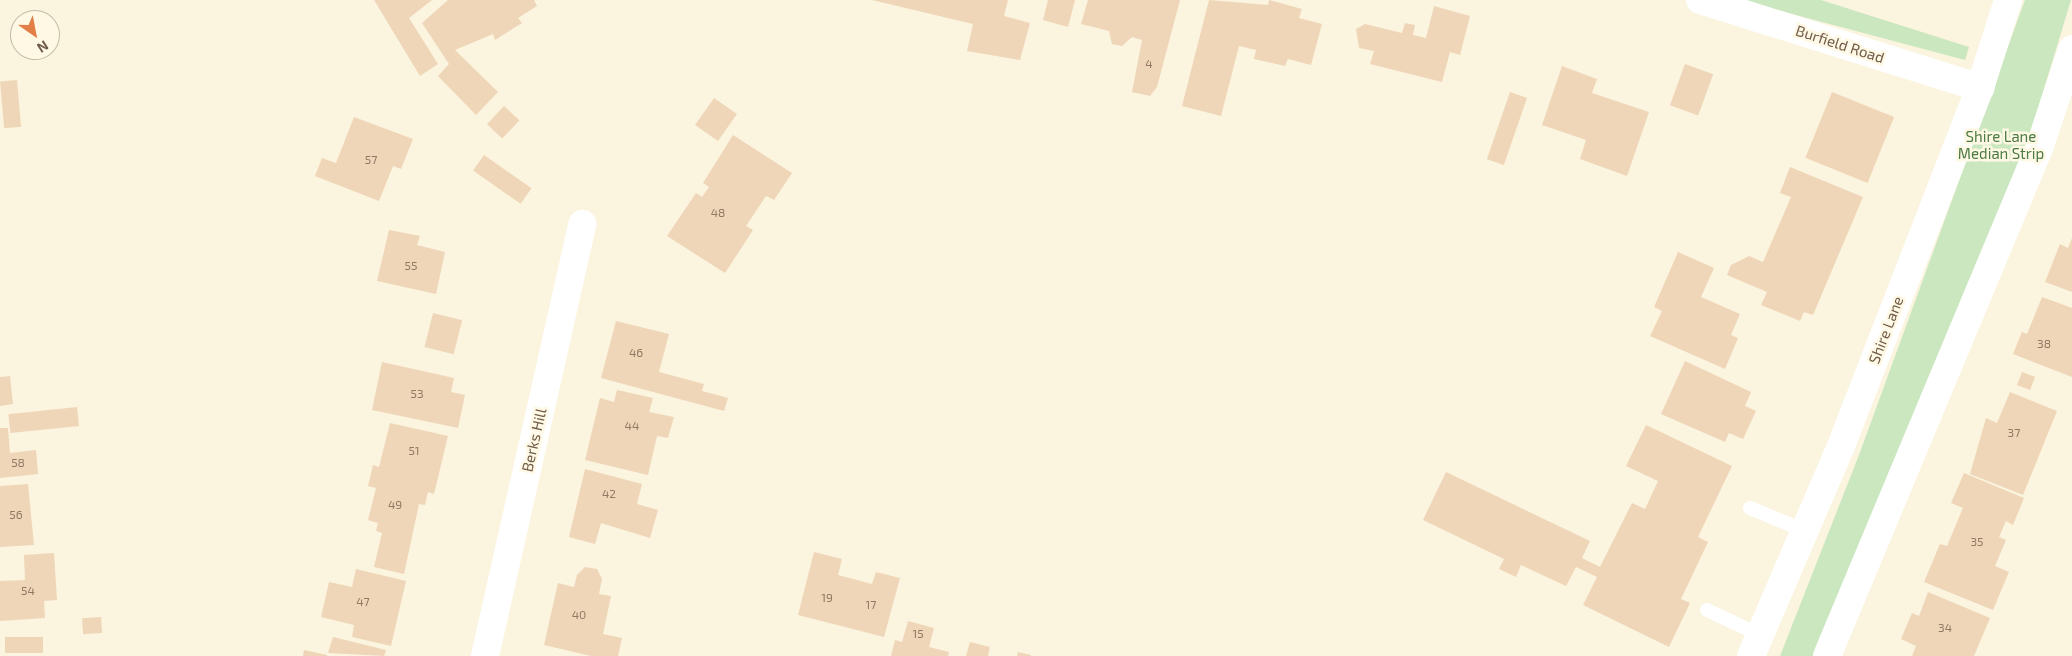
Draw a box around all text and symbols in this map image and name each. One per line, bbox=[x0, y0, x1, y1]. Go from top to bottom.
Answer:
north arrow bbox=[10, 10, 60, 60]
street label: Burfield Road bbox=[1793, 21, 1887, 67]
text: N bbox=[34, 37, 52, 57]
house number: 4 bbox=[1145, 57, 1153, 71]
park label: Shire Lane Median Strip bbox=[1958, 127, 2044, 162]
house number: 57 bbox=[365, 153, 377, 167]
house number: 48 bbox=[711, 206, 725, 220]
house number: 55 bbox=[405, 259, 417, 273]
street label: Shire Lane bbox=[1865, 294, 1907, 366]
house number: 38 bbox=[2037, 337, 2051, 351]
house number: 46 bbox=[629, 346, 643, 360]
house number: 53 bbox=[410, 387, 424, 401]
street label: Berks Hill bbox=[518, 406, 550, 474]
house number: 44 bbox=[625, 419, 639, 433]
house number: 37 bbox=[2008, 426, 2020, 440]
house number: 51 bbox=[408, 444, 420, 458]
house number: 58 bbox=[11, 456, 25, 470]
house number: 42 bbox=[602, 487, 616, 501]
house number: 49 bbox=[388, 498, 402, 512]
house number: 56 bbox=[9, 508, 23, 522]
house number: 35 bbox=[1970, 535, 1984, 549]
house number: 54 bbox=[21, 584, 35, 598]
house number: 19 bbox=[821, 591, 833, 605]
house number: 47 bbox=[356, 595, 370, 609]
house number: 17 bbox=[866, 598, 876, 612]
house number: 40 bbox=[572, 608, 586, 622]
house number: 34 bbox=[1938, 621, 1952, 635]
house number: 15 bbox=[912, 627, 924, 641]

